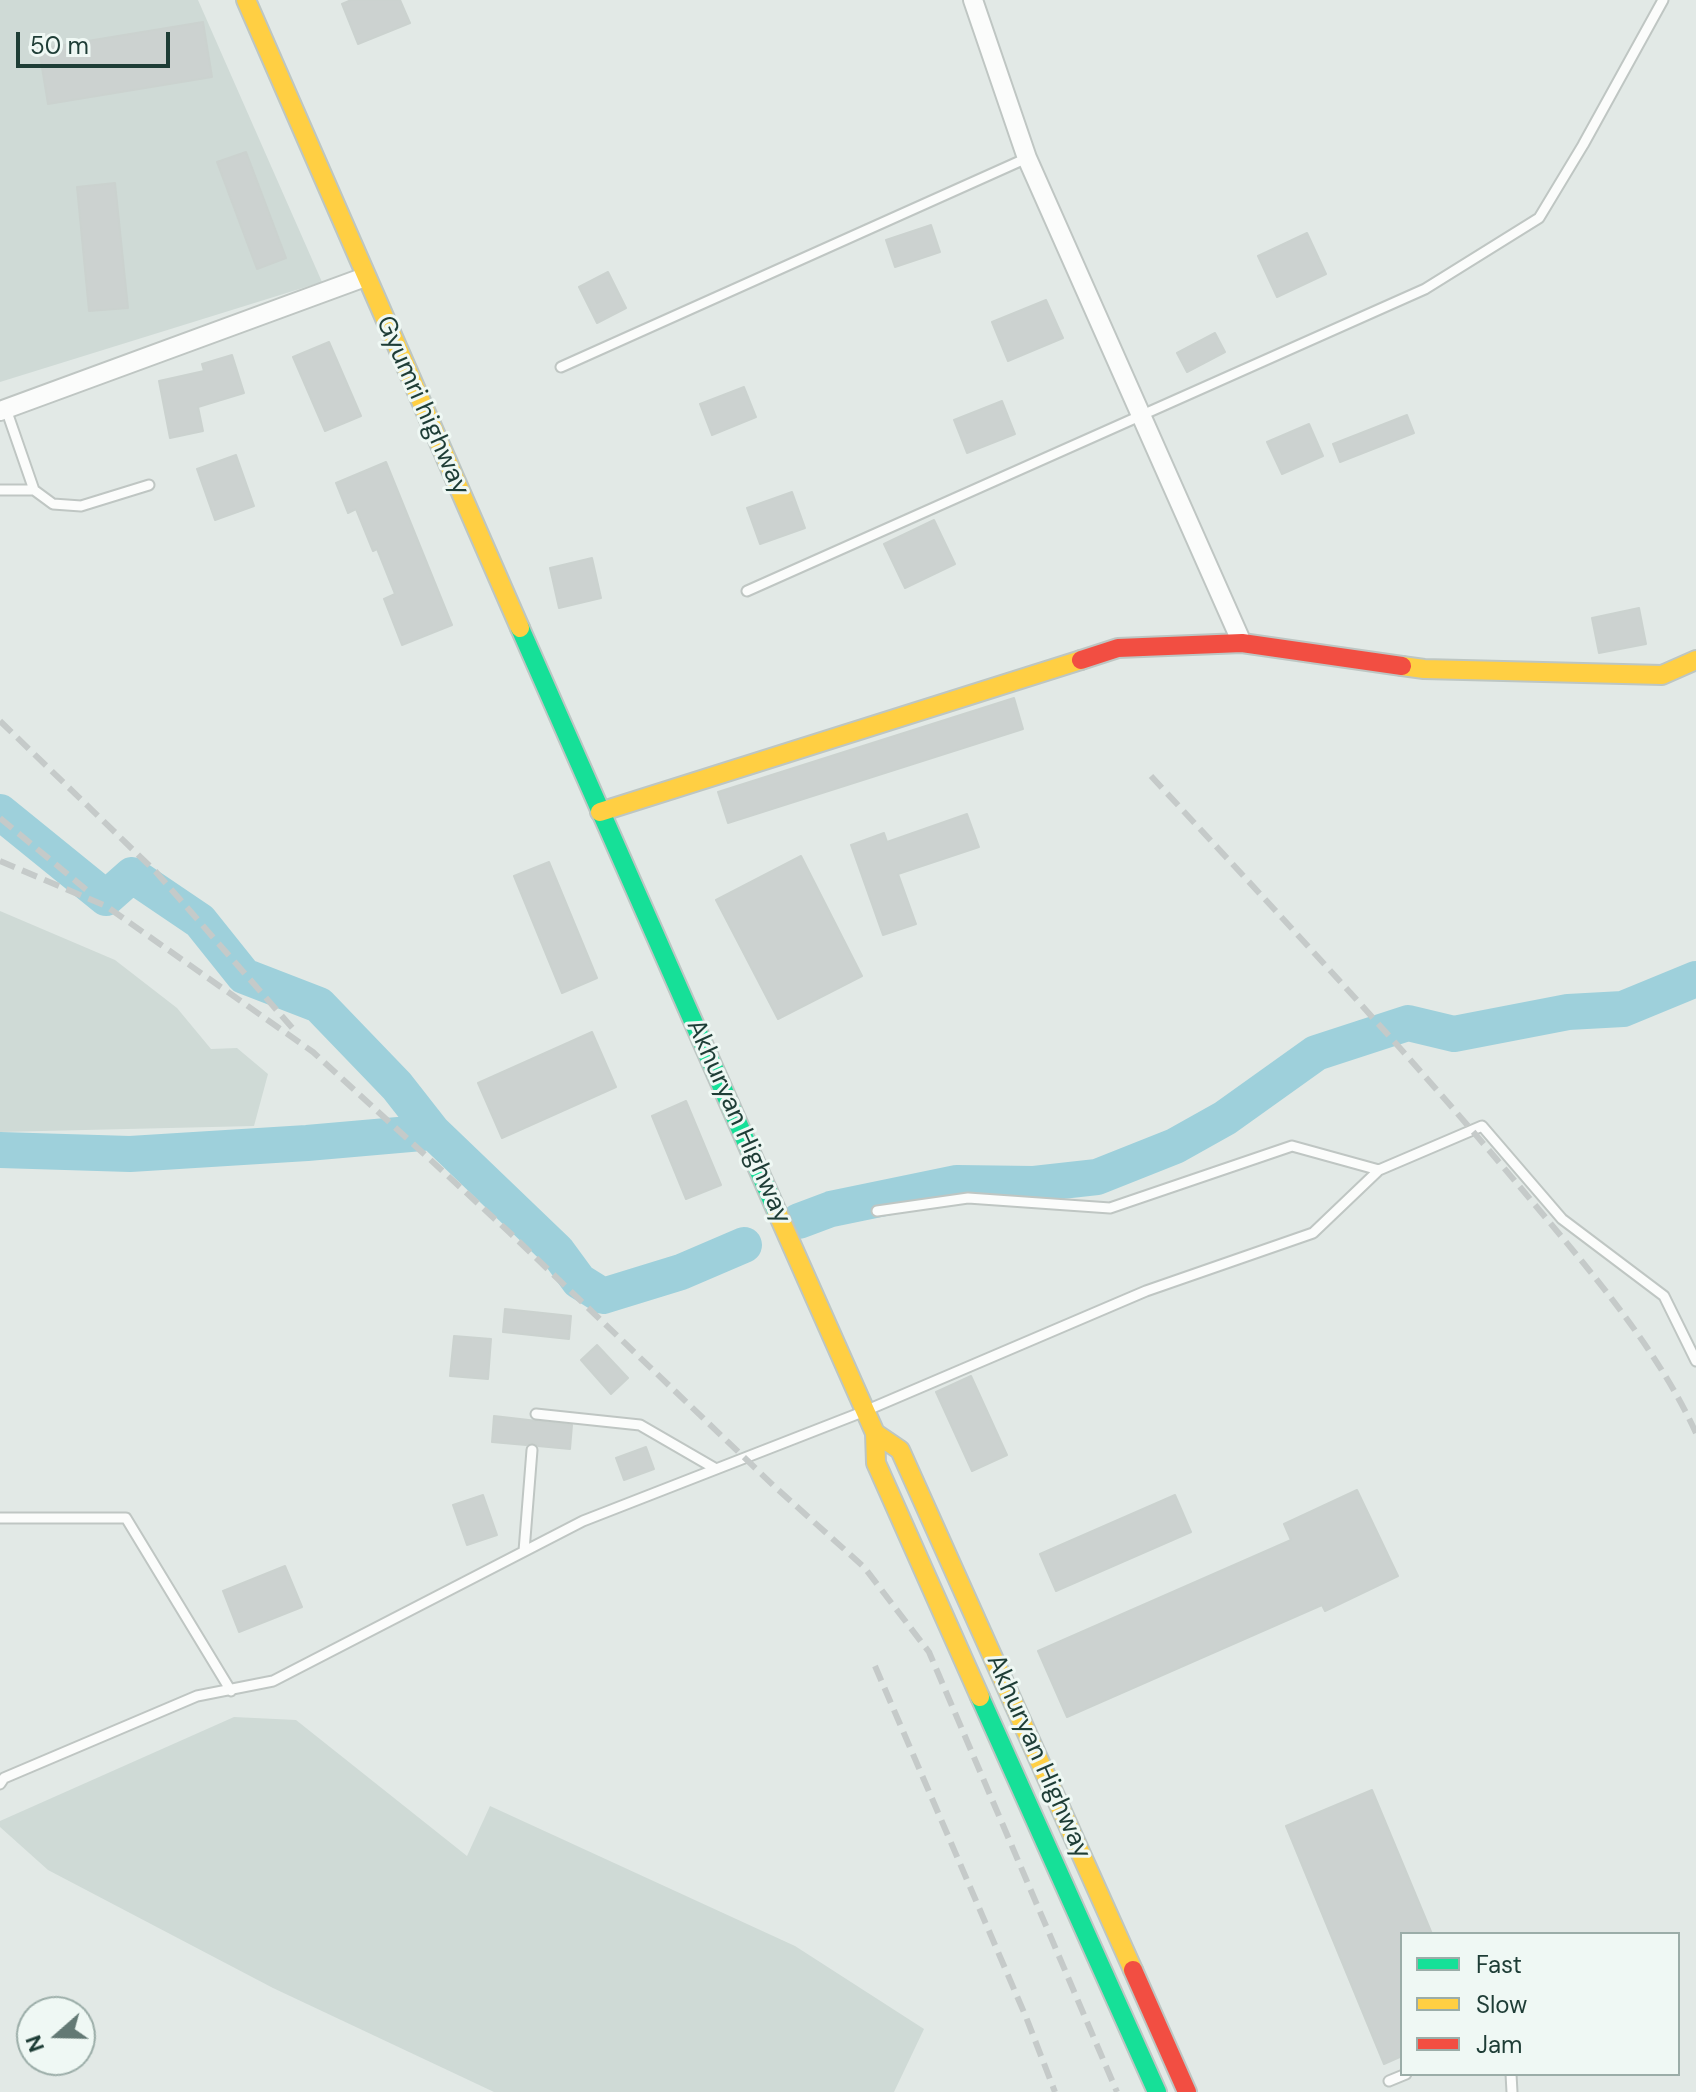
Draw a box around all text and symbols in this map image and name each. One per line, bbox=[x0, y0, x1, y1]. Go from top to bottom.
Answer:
scale bar bbox=[20, 16, 174, 66]
text: 50 m bbox=[30, 30, 89, 61]
street label: Gyumri highway bbox=[368, 311, 476, 501]
street label: Akhuryan Highway bbox=[679, 1015, 797, 1229]
street label: Akhuryan Highway bbox=[979, 1650, 1097, 1864]
legend bbox=[1400, 1932, 1680, 2076]
text: Fast bbox=[1476, 1949, 1522, 1980]
text: Slow bbox=[1476, 1989, 1527, 2020]
north arrow bbox=[16, 1996, 96, 2076]
text: Jam bbox=[1476, 2029, 1522, 2060]
text: N bbox=[18, 2031, 51, 2056]

